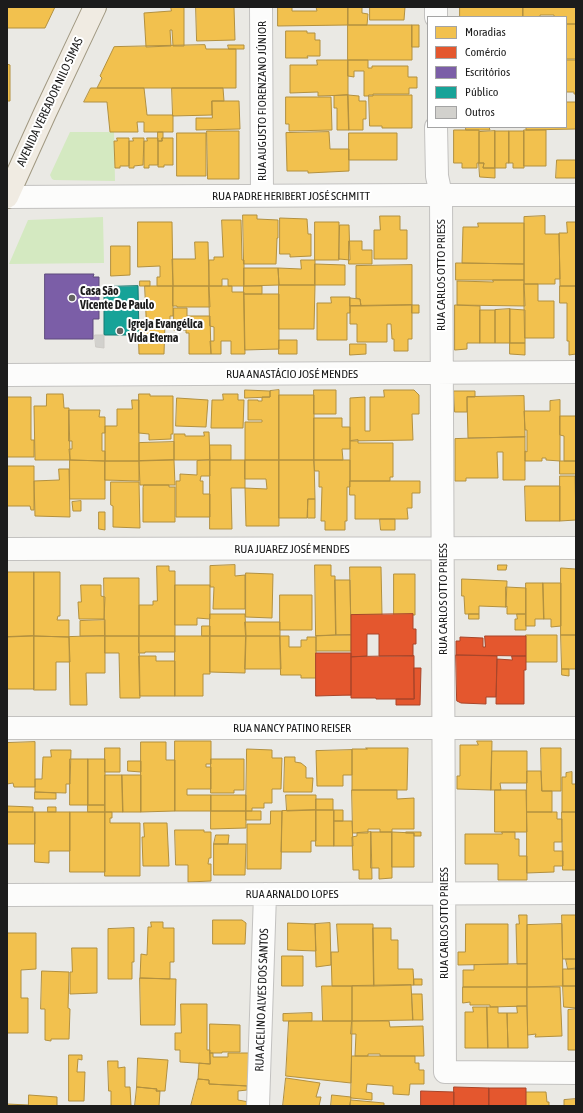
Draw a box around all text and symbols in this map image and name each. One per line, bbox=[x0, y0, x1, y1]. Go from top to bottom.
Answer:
legend bbox=[427, 16, 567, 128]
street label: RUA AUGUSTO FIORENZANO JÚNIOR bbox=[255, 21, 269, 181]
text: Moradias bbox=[465, 25, 506, 39]
street label: AVENIDA VEREADOR NILO SIMAS bbox=[14, 35, 86, 169]
text: Comércio bbox=[465, 45, 507, 59]
text: Escritórios bbox=[465, 65, 510, 79]
text: Público bbox=[465, 85, 498, 99]
text: Outros bbox=[465, 105, 495, 119]
street label: RUA PADRE HERIBERT JOSÉ SCHMITT bbox=[212, 189, 370, 203]
street label: RUA CARLOS OTTO PRIESS bbox=[434, 219, 448, 331]
place label: Casa São Vicente De Paulo bbox=[80, 284, 154, 312]
marker: Casa São Vicente De Paulo bbox=[67, 293, 77, 303]
place label: Igreja Evangélica Vida Eterna bbox=[128, 317, 203, 345]
marker: Igreja Evangélica Vida Eterna bbox=[115, 326, 125, 336]
street label: RUA ANASTÁCIO JOSÉ MENDES bbox=[226, 367, 358, 381]
street label: RUA JUAREZ JOSÉ MENDES bbox=[234, 542, 350, 556]
street label: RUA CARLOS OTTO PRIESS bbox=[436, 543, 450, 655]
street label: RUA NANCY PATINO REISER bbox=[233, 721, 351, 735]
street label: RUA CARLOS OTTO PRIESS bbox=[437, 867, 451, 979]
street label: RUA ARNALDO LOPES bbox=[246, 887, 338, 901]
street label: RUA ACELINO ALVES DOS SANTOS bbox=[252, 928, 272, 1072]

